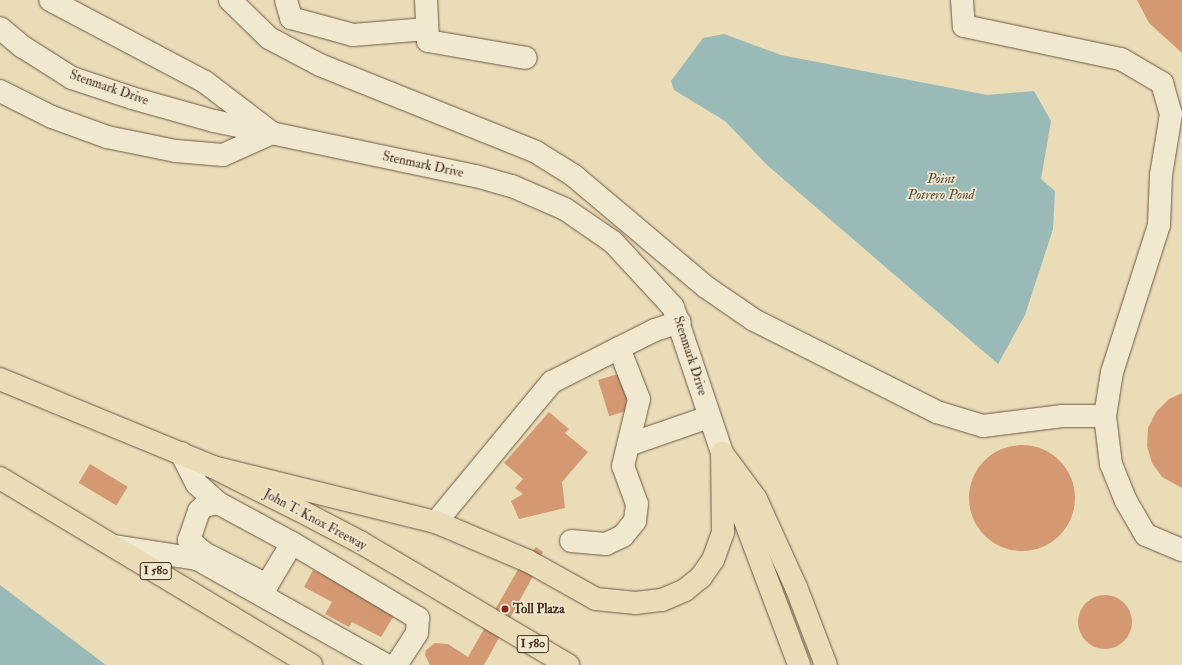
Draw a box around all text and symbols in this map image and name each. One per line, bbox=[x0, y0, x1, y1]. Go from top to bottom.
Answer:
street label: Stenmark Drive bbox=[67, 67, 151, 109]
street label: Stenmark Drive bbox=[381, 149, 465, 181]
water label: Point Potrero Pond bbox=[908, 171, 974, 204]
street label: Stenmark Drive bbox=[670, 314, 710, 398]
street label: John T. Knox Freeway bbox=[261, 486, 369, 554]
road number: I 580 bbox=[139, 561, 173, 581]
place label: Toll Plaza bbox=[513, 601, 564, 617]
marker: Toll Plaza bbox=[500, 604, 510, 614]
road number: I 580 bbox=[516, 634, 550, 654]

